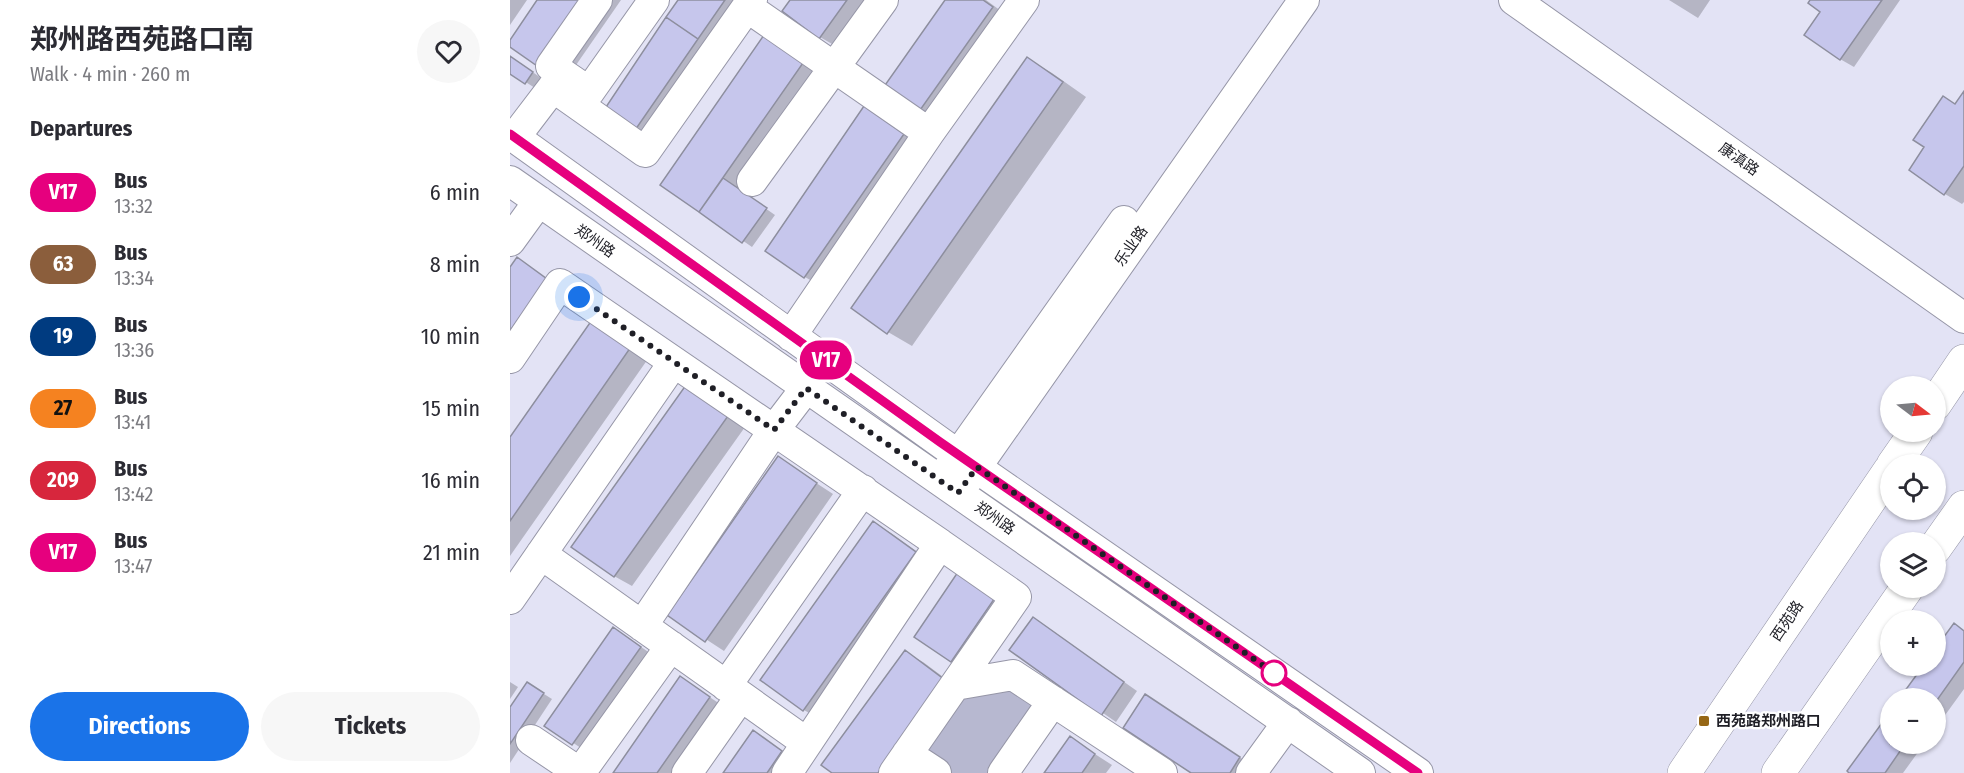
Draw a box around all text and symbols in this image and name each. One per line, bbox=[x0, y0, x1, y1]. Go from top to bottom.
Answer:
button: heart bbox=[417, 20, 480, 83]
text: 郑州路西苑路口南 bbox=[30, 23, 254, 56]
text: Walk · 4 min · 260 m bbox=[30, 62, 190, 86]
text: Departures bbox=[30, 115, 132, 142]
street label: 康滇路 bbox=[1715, 139, 1763, 179]
text: Bus bbox=[114, 167, 147, 194]
text: V17 bbox=[49, 179, 77, 205]
text: 6 min bbox=[430, 179, 480, 206]
text: 13:32 bbox=[114, 194, 153, 218]
street label: 郑州路 bbox=[571, 221, 619, 261]
street label: 乐业路 bbox=[1111, 222, 1151, 270]
text: Bus bbox=[114, 239, 147, 266]
text: 63 bbox=[53, 251, 73, 277]
text: 8 min bbox=[430, 251, 480, 278]
text: 13:34 bbox=[114, 266, 154, 290]
your location bbox=[564, 282, 594, 312]
text: Bus bbox=[114, 311, 147, 338]
text: 19 bbox=[53, 323, 73, 349]
text: 10 min bbox=[421, 323, 480, 350]
text: 13:36 bbox=[114, 338, 154, 362]
line badge: V17 bbox=[792, 340, 860, 380]
text: V17 bbox=[812, 347, 840, 373]
north arrow bbox=[1880, 376, 1946, 442]
map controls bbox=[1880, 376, 1946, 754]
text: Bus bbox=[114, 383, 147, 410]
text: 27 bbox=[54, 395, 72, 421]
text: 15 min bbox=[422, 395, 480, 422]
text: 13:41 bbox=[114, 410, 151, 434]
button: locate bbox=[1880, 454, 1946, 520]
text: Bus bbox=[114, 455, 147, 482]
text: 209 bbox=[47, 467, 79, 493]
text: 16 min bbox=[421, 467, 480, 494]
text: 13:42 bbox=[114, 482, 153, 506]
street label: 郑州路 bbox=[971, 498, 1019, 538]
text: Bus bbox=[114, 527, 147, 554]
button: layers bbox=[1880, 532, 1946, 598]
text: V17 bbox=[49, 539, 77, 565]
text: 21 min bbox=[423, 539, 480, 566]
text: 13:47 bbox=[114, 554, 152, 578]
street label: 西苑路 bbox=[1767, 597, 1807, 645]
button: + bbox=[1880, 610, 1946, 676]
unlabelled marker bbox=[1261, 660, 1287, 686]
button: − bbox=[1880, 688, 1946, 754]
button: Directions bbox=[30, 692, 249, 761]
button: Tickets bbox=[261, 692, 480, 761]
place label: 西苑路郑州路口 bbox=[1716, 712, 1821, 730]
marker: 西苑路郑州路口 bbox=[1697, 714, 1711, 728]

